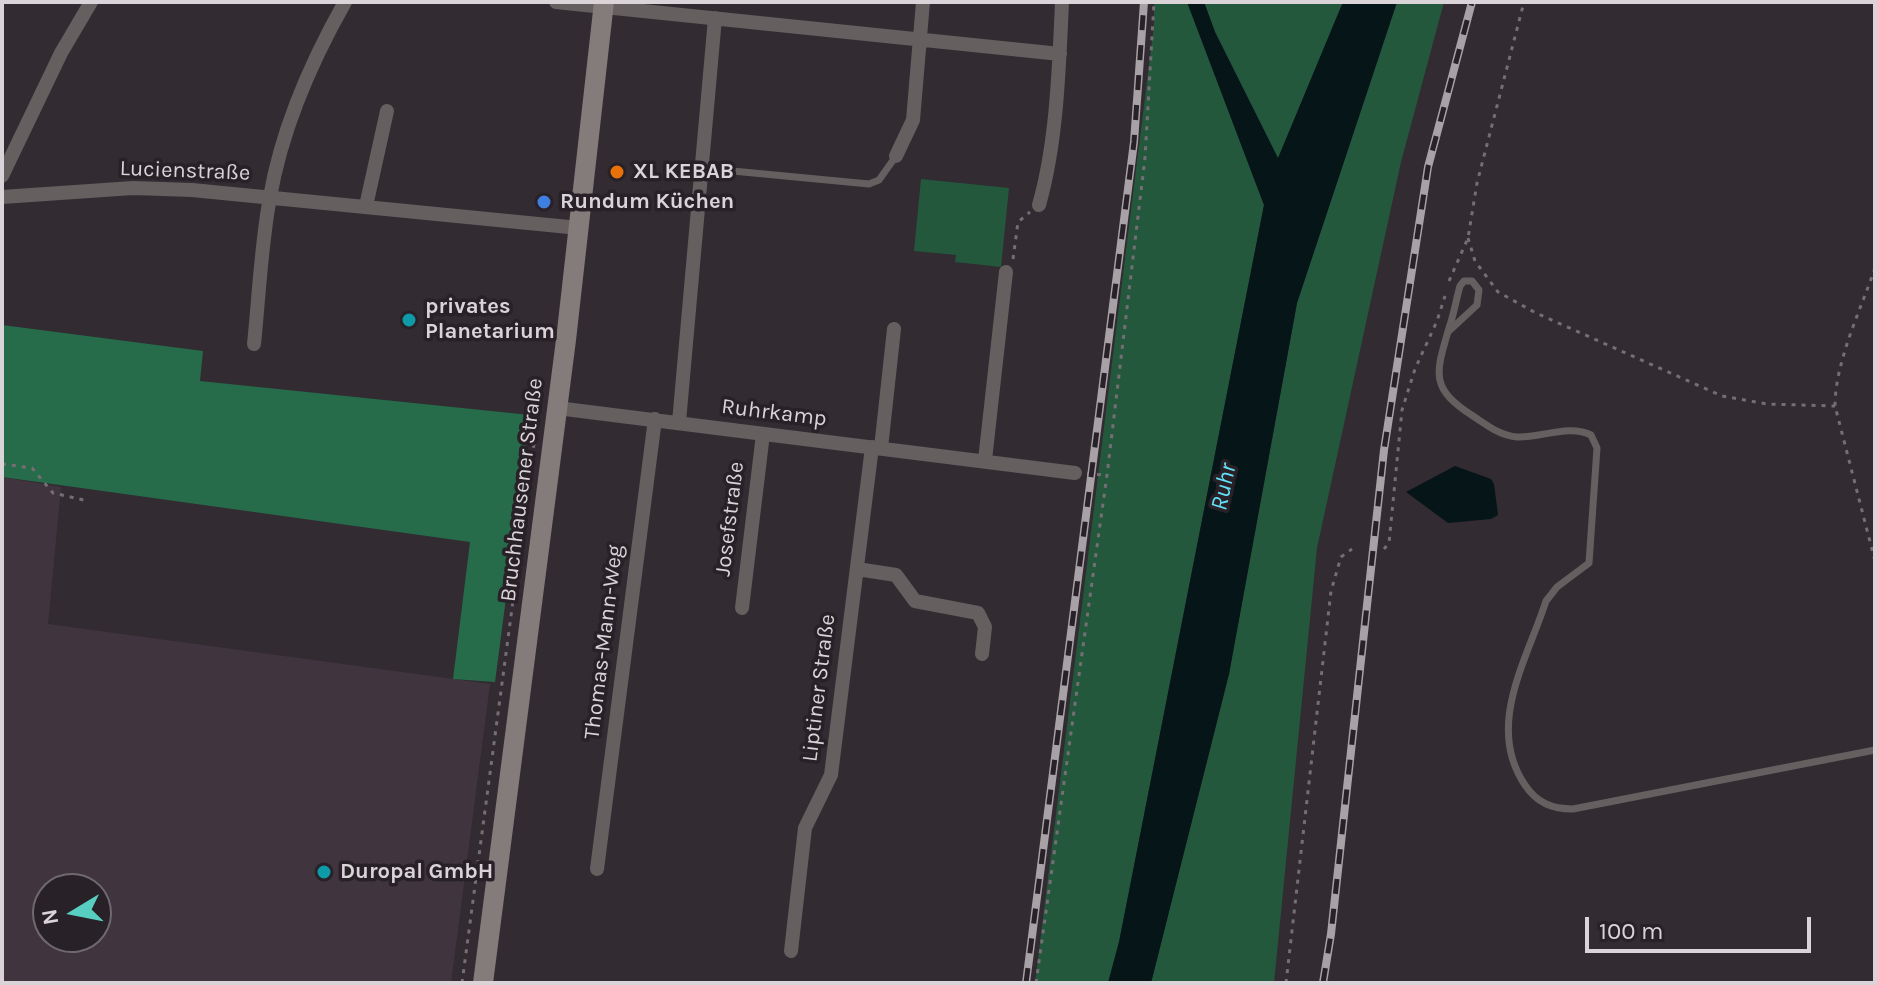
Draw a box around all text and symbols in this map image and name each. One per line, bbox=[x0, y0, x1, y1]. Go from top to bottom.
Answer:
street label: Lucienstraße bbox=[119, 156, 251, 186]
place label: XL KEBAB bbox=[633, 159, 734, 185]
marker: XL KEBAB bbox=[608, 163, 626, 181]
place label: Rundum Küchen bbox=[560, 189, 734, 215]
marker: Rundum Küchen bbox=[535, 193, 553, 211]
place label: privates Planetarium bbox=[425, 294, 555, 346]
marker: privates Planetarium bbox=[400, 311, 418, 329]
street label: Bruchhausener Straße bbox=[495, 377, 549, 603]
street label: Ruhrkamp bbox=[720, 393, 828, 433]
street label: Josefstraße bbox=[710, 460, 750, 578]
water label: Ruhr bbox=[1205, 461, 1243, 513]
street label: Thomas-Mann-Weg bbox=[579, 543, 629, 741]
street label: Liptiner Straße bbox=[797, 613, 841, 763]
place label: Duropal GmbH bbox=[340, 859, 493, 885]
marker: Duropal GmbH bbox=[315, 863, 333, 881]
north arrow bbox=[32, 873, 112, 953]
scale bar bbox=[1589, 901, 1815, 951]
text: N bbox=[36, 907, 65, 927]
text: 100 m bbox=[1599, 917, 1664, 945]

